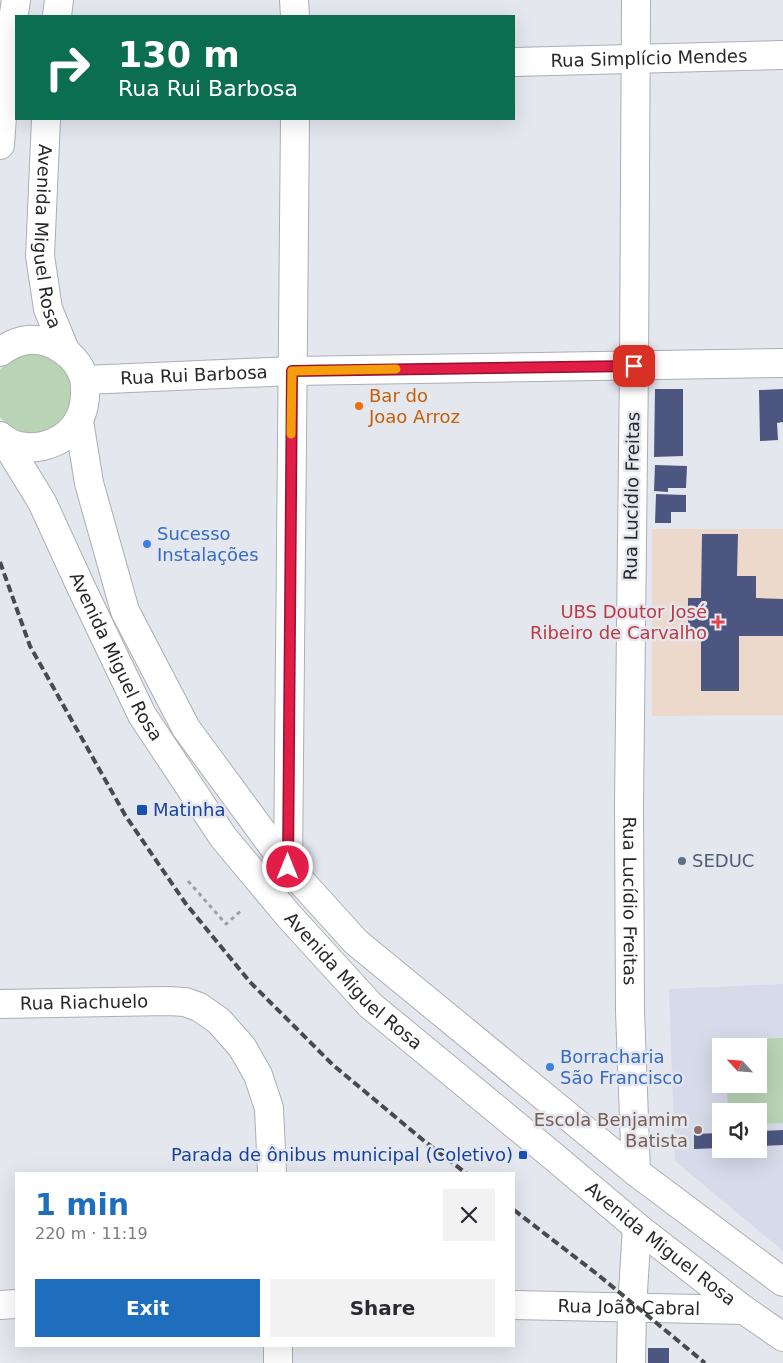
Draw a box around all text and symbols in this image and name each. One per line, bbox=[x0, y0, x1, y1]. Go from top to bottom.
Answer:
icon: right bbox=[35, 35, 100, 100]
text: 130 m bbox=[118, 35, 240, 75]
street label: Rua Simplício Mendes bbox=[550, 45, 748, 71]
text: Rua Rui Barbosa bbox=[118, 76, 298, 101]
street label: Avenida Miguel Rosa bbox=[30, 144, 66, 332]
pin bbox=[613, 345, 655, 387]
icon: arrive bbox=[620, 352, 648, 380]
street label: Rua Rui Barbosa bbox=[120, 361, 268, 388]
place label: Bar do Joao Arroz bbox=[368, 385, 460, 427]
marker: Bar do Joao Arroz bbox=[353, 400, 365, 412]
street label: Rua Lucídio Freitas bbox=[620, 412, 643, 580]
place label: Sucesso Instalações bbox=[157, 523, 259, 565]
marker: Sucesso Instalações bbox=[141, 538, 153, 550]
street label: Avenida Miguel Rosa bbox=[66, 569, 167, 745]
place label: UBS Doutor José Ribeiro de Carvalho bbox=[530, 601, 707, 643]
marker: UBS Doutor José Ribeiro de Carvalho bbox=[711, 615, 725, 629]
place label: Matinha bbox=[153, 799, 225, 820]
marker: Matinha bbox=[135, 803, 149, 817]
street label: Rua Lucídio Freitas bbox=[619, 817, 641, 985]
position arrow bbox=[261, 840, 313, 892]
place label: SEDUC bbox=[692, 850, 754, 871]
marker: SEDUC bbox=[676, 855, 688, 867]
street label: Avenida Miguel Rosa bbox=[281, 908, 427, 1054]
street label: Rua Riachuelo bbox=[20, 990, 148, 1014]
north arrow bbox=[712, 1038, 768, 1092]
map controls bbox=[712, 1038, 767, 1158]
place label: Borracharia São Francisco bbox=[560, 1046, 683, 1088]
marker: Borracharia São Francisco bbox=[544, 1061, 556, 1073]
button: sound bbox=[712, 1103, 767, 1158]
place label: Escola Benjamim Batista bbox=[534, 1109, 688, 1151]
marker: Escola Benjamim Batista bbox=[692, 1124, 704, 1136]
place label: Parada de ônibus municipal (Coletivo) bbox=[171, 1144, 513, 1165]
marker: Parada de ônibus municipal (Coletivo) bbox=[517, 1149, 529, 1161]
street label: Avenida Miguel Rosa bbox=[582, 1177, 740, 1310]
text: 1 min bbox=[35, 1187, 129, 1222]
button: close bbox=[443, 1189, 495, 1241]
text: 220 m · 11:19 bbox=[35, 1224, 148, 1243]
button: Exit bbox=[35, 1279, 260, 1337]
button: Share bbox=[270, 1279, 495, 1337]
street label: Rua João Cabral bbox=[558, 1295, 700, 1319]

